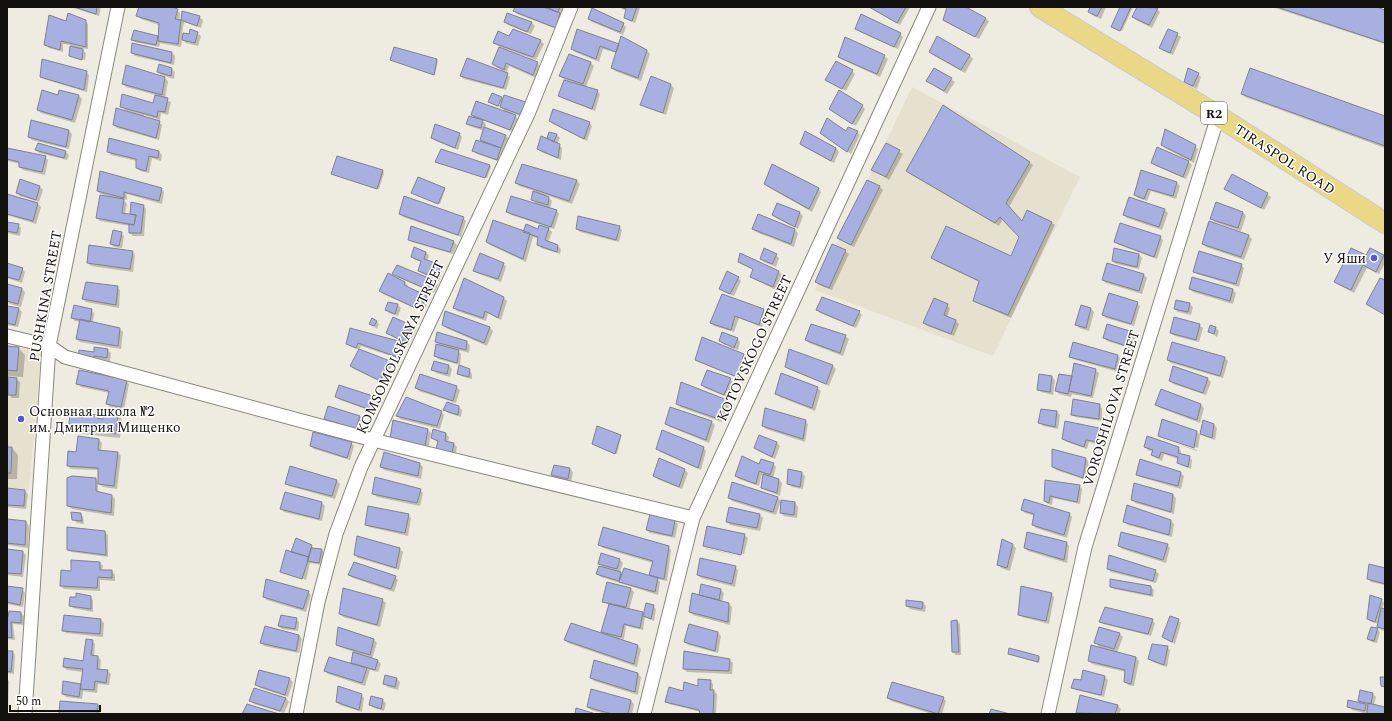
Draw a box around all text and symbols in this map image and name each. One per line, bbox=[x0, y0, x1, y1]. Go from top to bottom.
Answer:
road number: R2 bbox=[1201, 102, 1227, 124]
street label: TIRASPOL ROAD bbox=[1230, 119, 1339, 200]
street label: PUSHKINA STREET bbox=[24, 229, 67, 363]
place label: У Яши bbox=[1323, 248, 1366, 269]
marker: У Яши bbox=[1369, 253, 1379, 263]
street label: KOMSOMOLSKAYA STREET bbox=[351, 257, 450, 438]
street label: KOTOVSKOGO STREET bbox=[711, 272, 798, 425]
street label: VOROSHILOVA STREET bbox=[1078, 327, 1145, 489]
place label: Основная школа №2 им. Дмитрия Мищенко bbox=[29, 401, 181, 438]
marker: Основная школа №2 им. Дмитрия Мищенко bbox=[16, 414, 26, 424]
scale bar bbox=[10, 687, 100, 713]
text: 50 m bbox=[16, 692, 41, 711]

